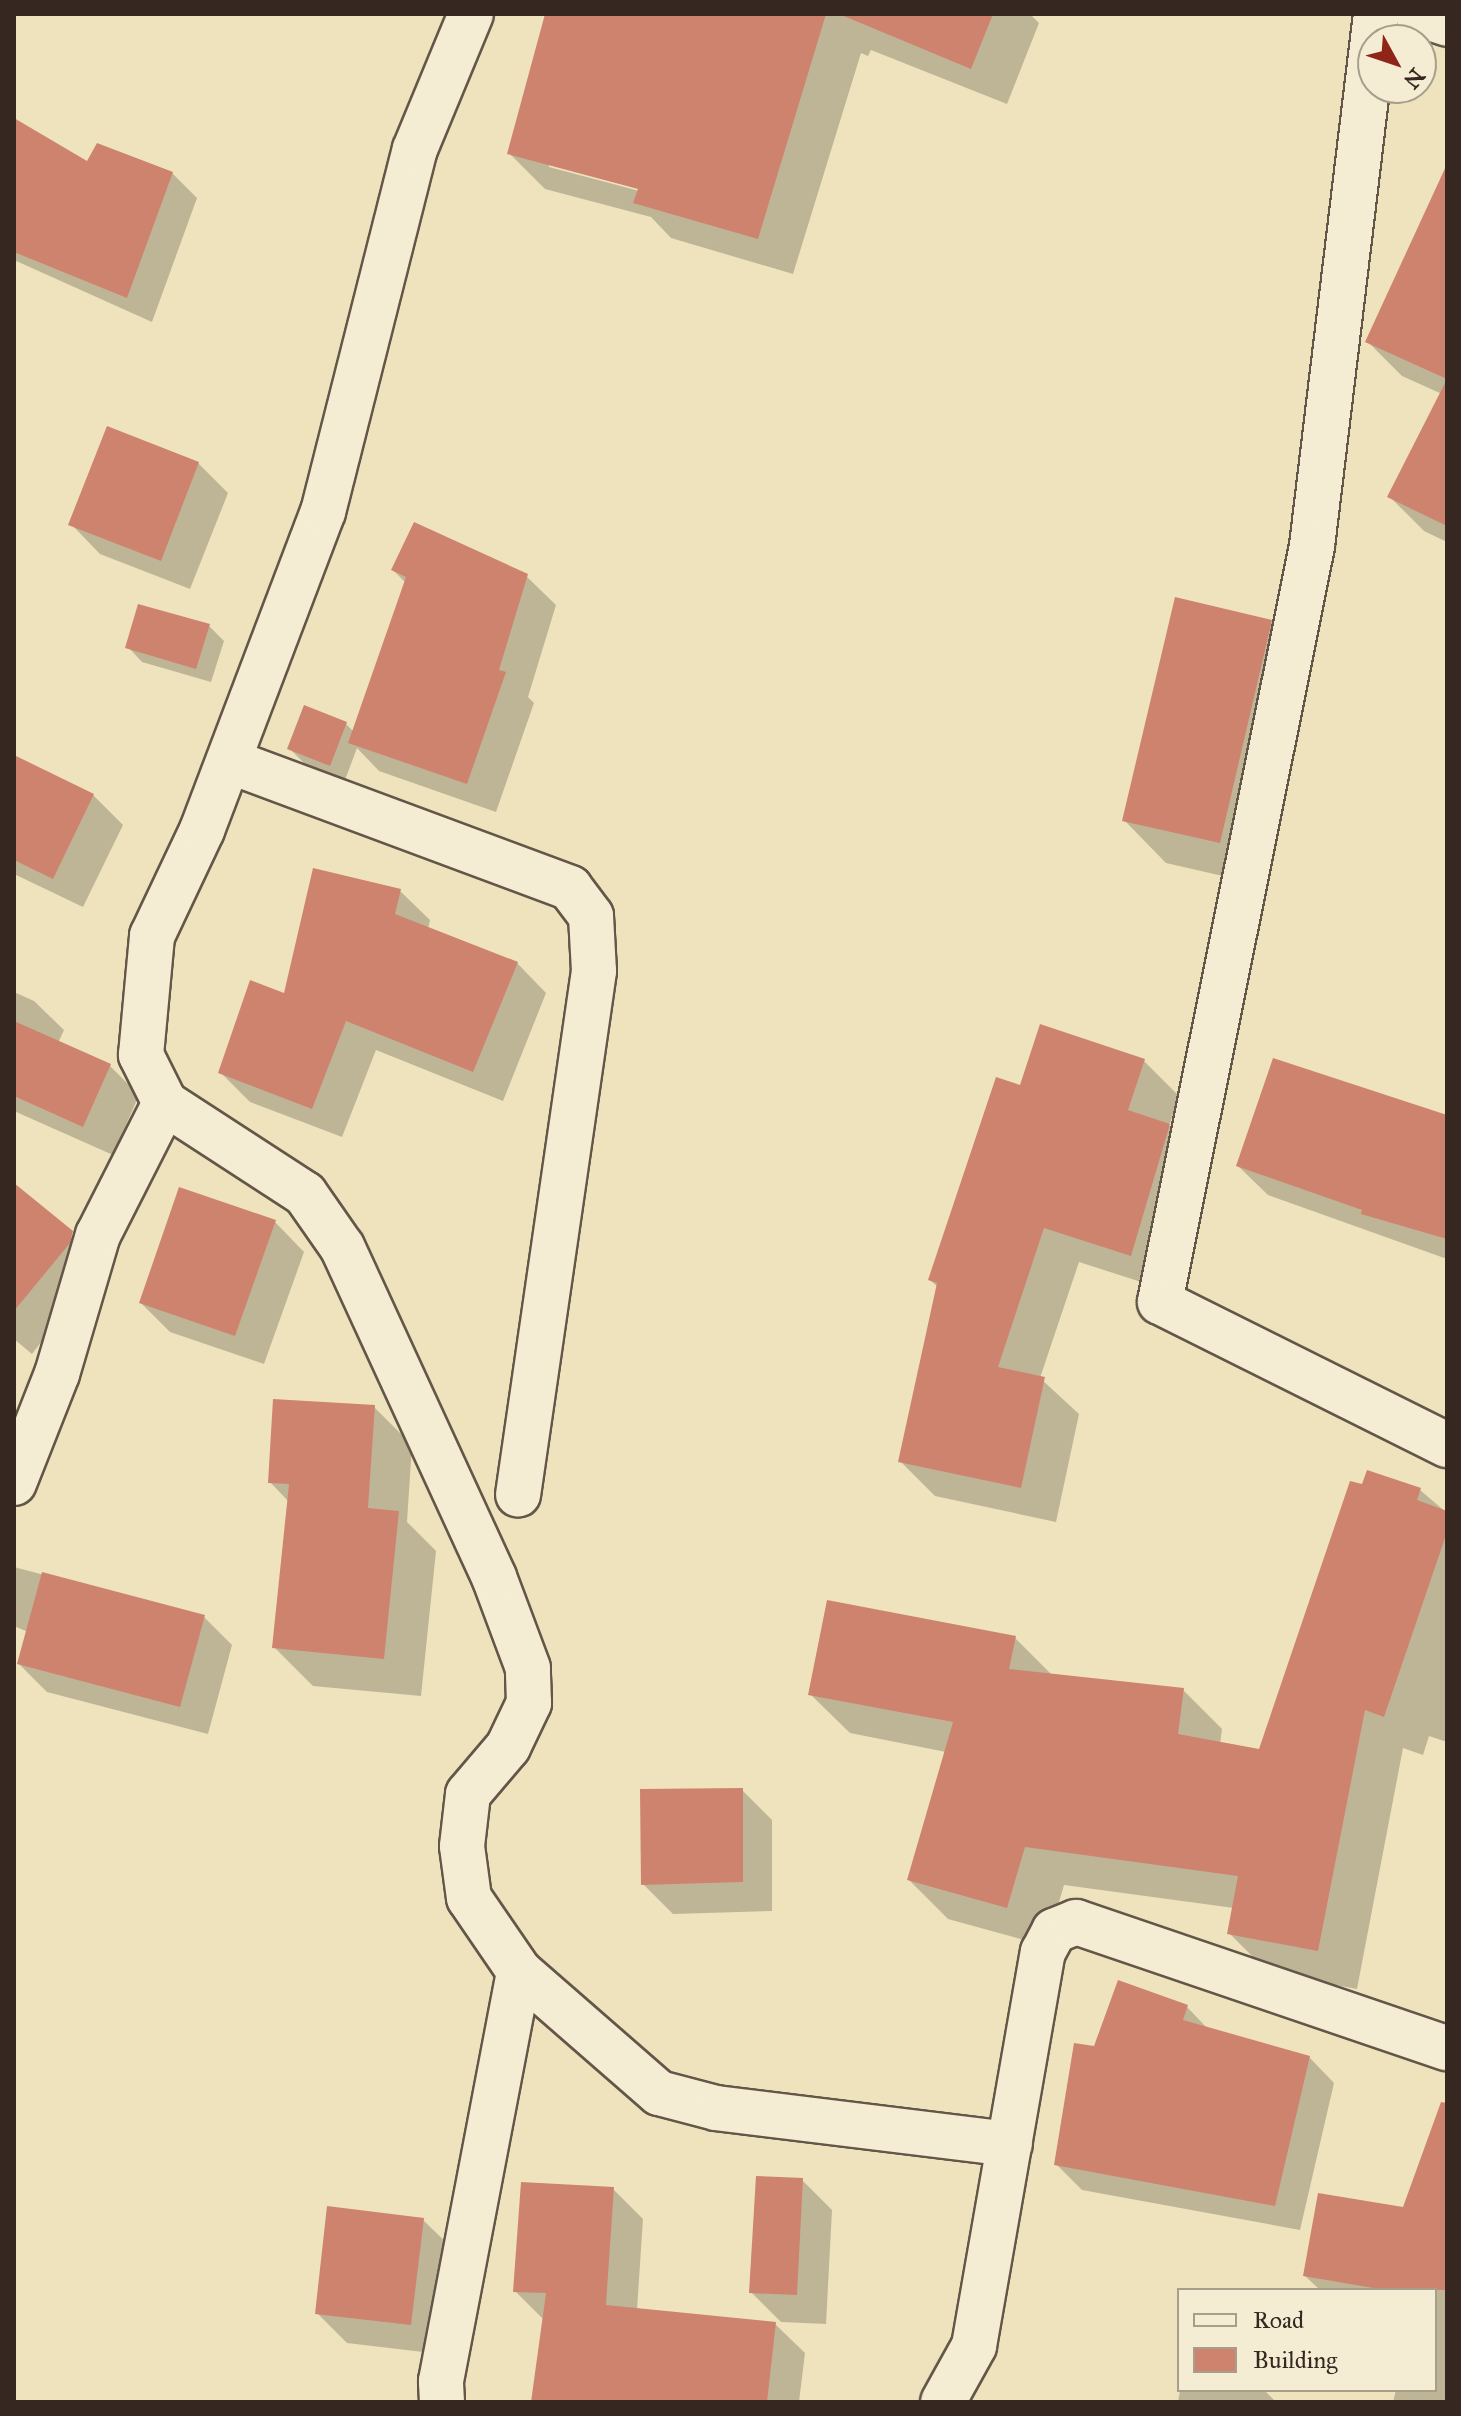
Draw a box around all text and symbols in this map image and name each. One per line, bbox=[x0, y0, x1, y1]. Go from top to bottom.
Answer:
north arrow bbox=[1357, 24, 1437, 104]
text: N bbox=[1398, 63, 1431, 94]
legend bbox=[1177, 2288, 1437, 2392]
text: Road bbox=[1253, 2305, 1304, 2335]
text: Building bbox=[1253, 2345, 1338, 2375]

